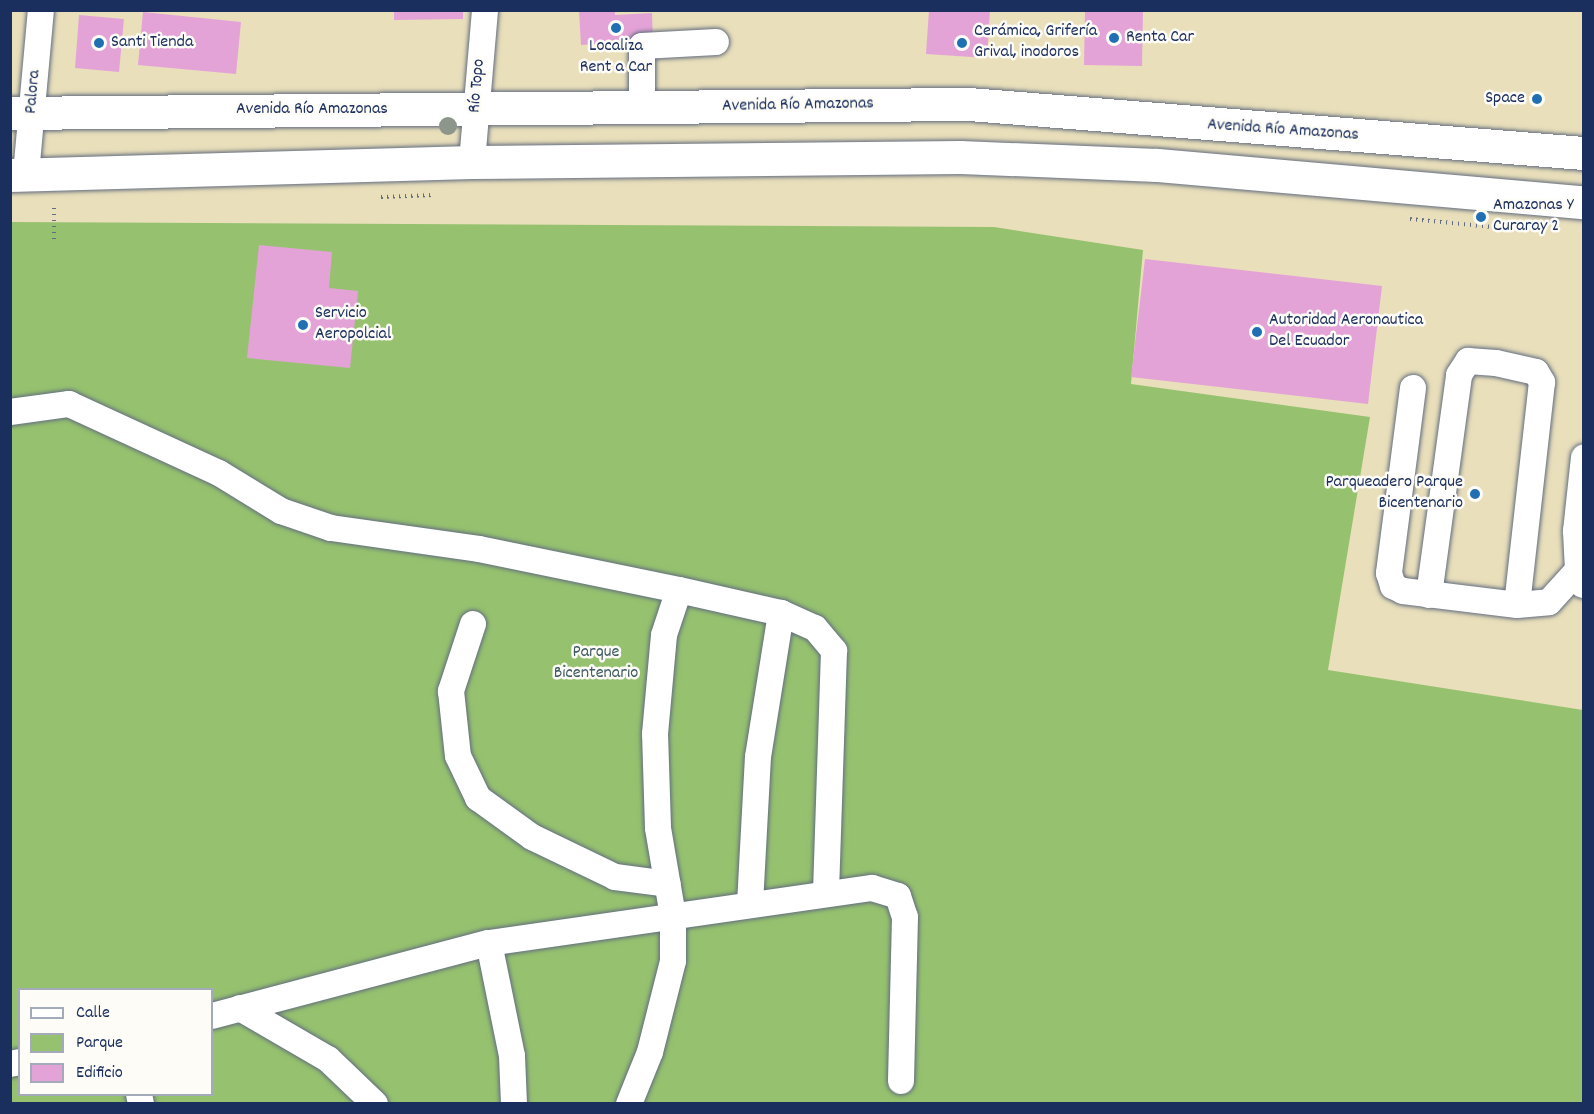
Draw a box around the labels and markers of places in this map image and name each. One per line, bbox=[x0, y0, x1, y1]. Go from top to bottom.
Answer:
marker: Localiza Rent a Car bbox=[609, 21, 623, 35]
place label: Cerámica, Grifería Grival, inodoros bbox=[974, 22, 1097, 64]
place label: Renta Car bbox=[1126, 27, 1194, 49]
marker: Renta Car bbox=[1107, 31, 1121, 45]
place label: Santi Tienda bbox=[111, 32, 193, 54]
marker: Santi Tienda bbox=[92, 36, 106, 50]
marker: Cerámica, Grifería Grival, inodoros bbox=[955, 36, 969, 50]
place label: Localiza Rent a Car bbox=[580, 37, 652, 80]
place label: Space bbox=[1485, 88, 1525, 110]
marker: Space bbox=[1530, 92, 1544, 106]
place label: Amazonas Y Curaray 2 bbox=[1493, 196, 1574, 238]
marker: Amazonas Y Curaray 2 bbox=[1474, 210, 1488, 224]
place label: Servicio Aeropolcial bbox=[315, 304, 391, 346]
place label: Autoridad Aeronautica Del Ecuador bbox=[1269, 311, 1423, 354]
marker: Servicio Aeropolcial bbox=[296, 318, 310, 332]
marker: Autoridad Aeronautica Del Ecuador bbox=[1250, 325, 1264, 339]
place label: Parqueadero Parque Bicentenario bbox=[1325, 473, 1463, 516]
marker: Parqueadero Parque Bicentenario bbox=[1468, 487, 1482, 501]

